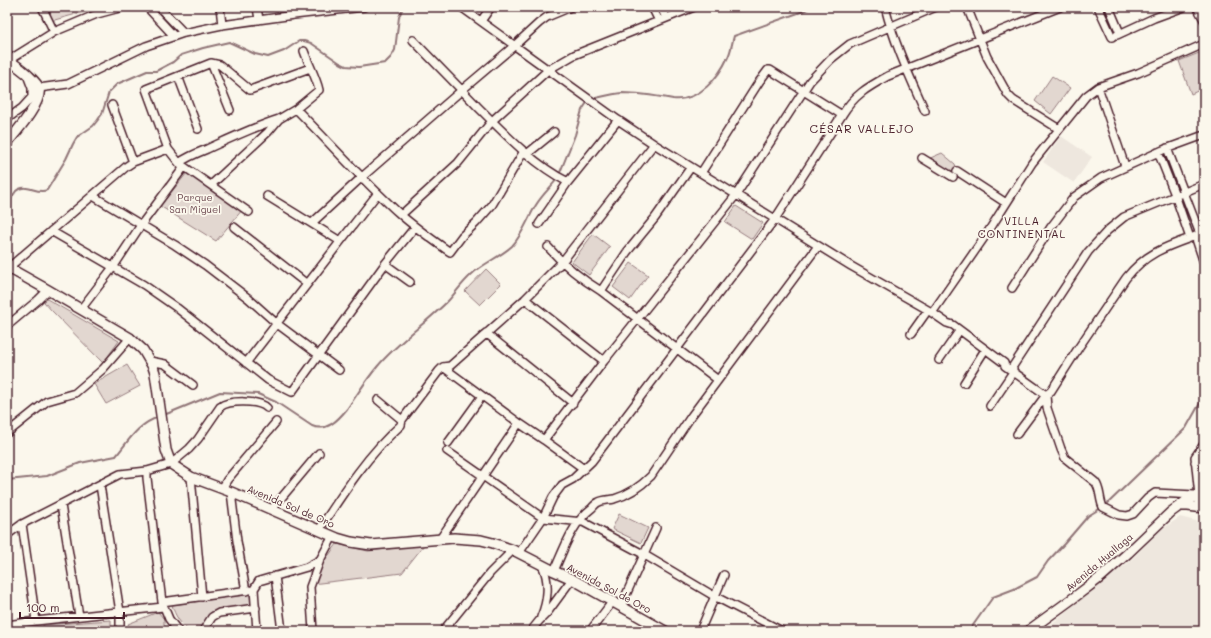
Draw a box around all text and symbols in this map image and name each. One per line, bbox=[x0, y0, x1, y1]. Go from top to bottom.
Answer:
district label: CÉSAR VALLEJO bbox=[810, 120, 914, 136]
park label: Parque San Miguel bbox=[169, 190, 221, 216]
district label: VILLA CONTINENTAL bbox=[978, 213, 1066, 241]
street label: Avenida Sol de Oro bbox=[245, 481, 337, 531]
street label: Avenida Huallaga bbox=[1062, 530, 1136, 594]
street label: Avenida Sol de Oro bbox=[564, 560, 654, 616]
scale bar bbox=[20, 594, 124, 620]
text: 100 m bbox=[26, 599, 60, 615]

